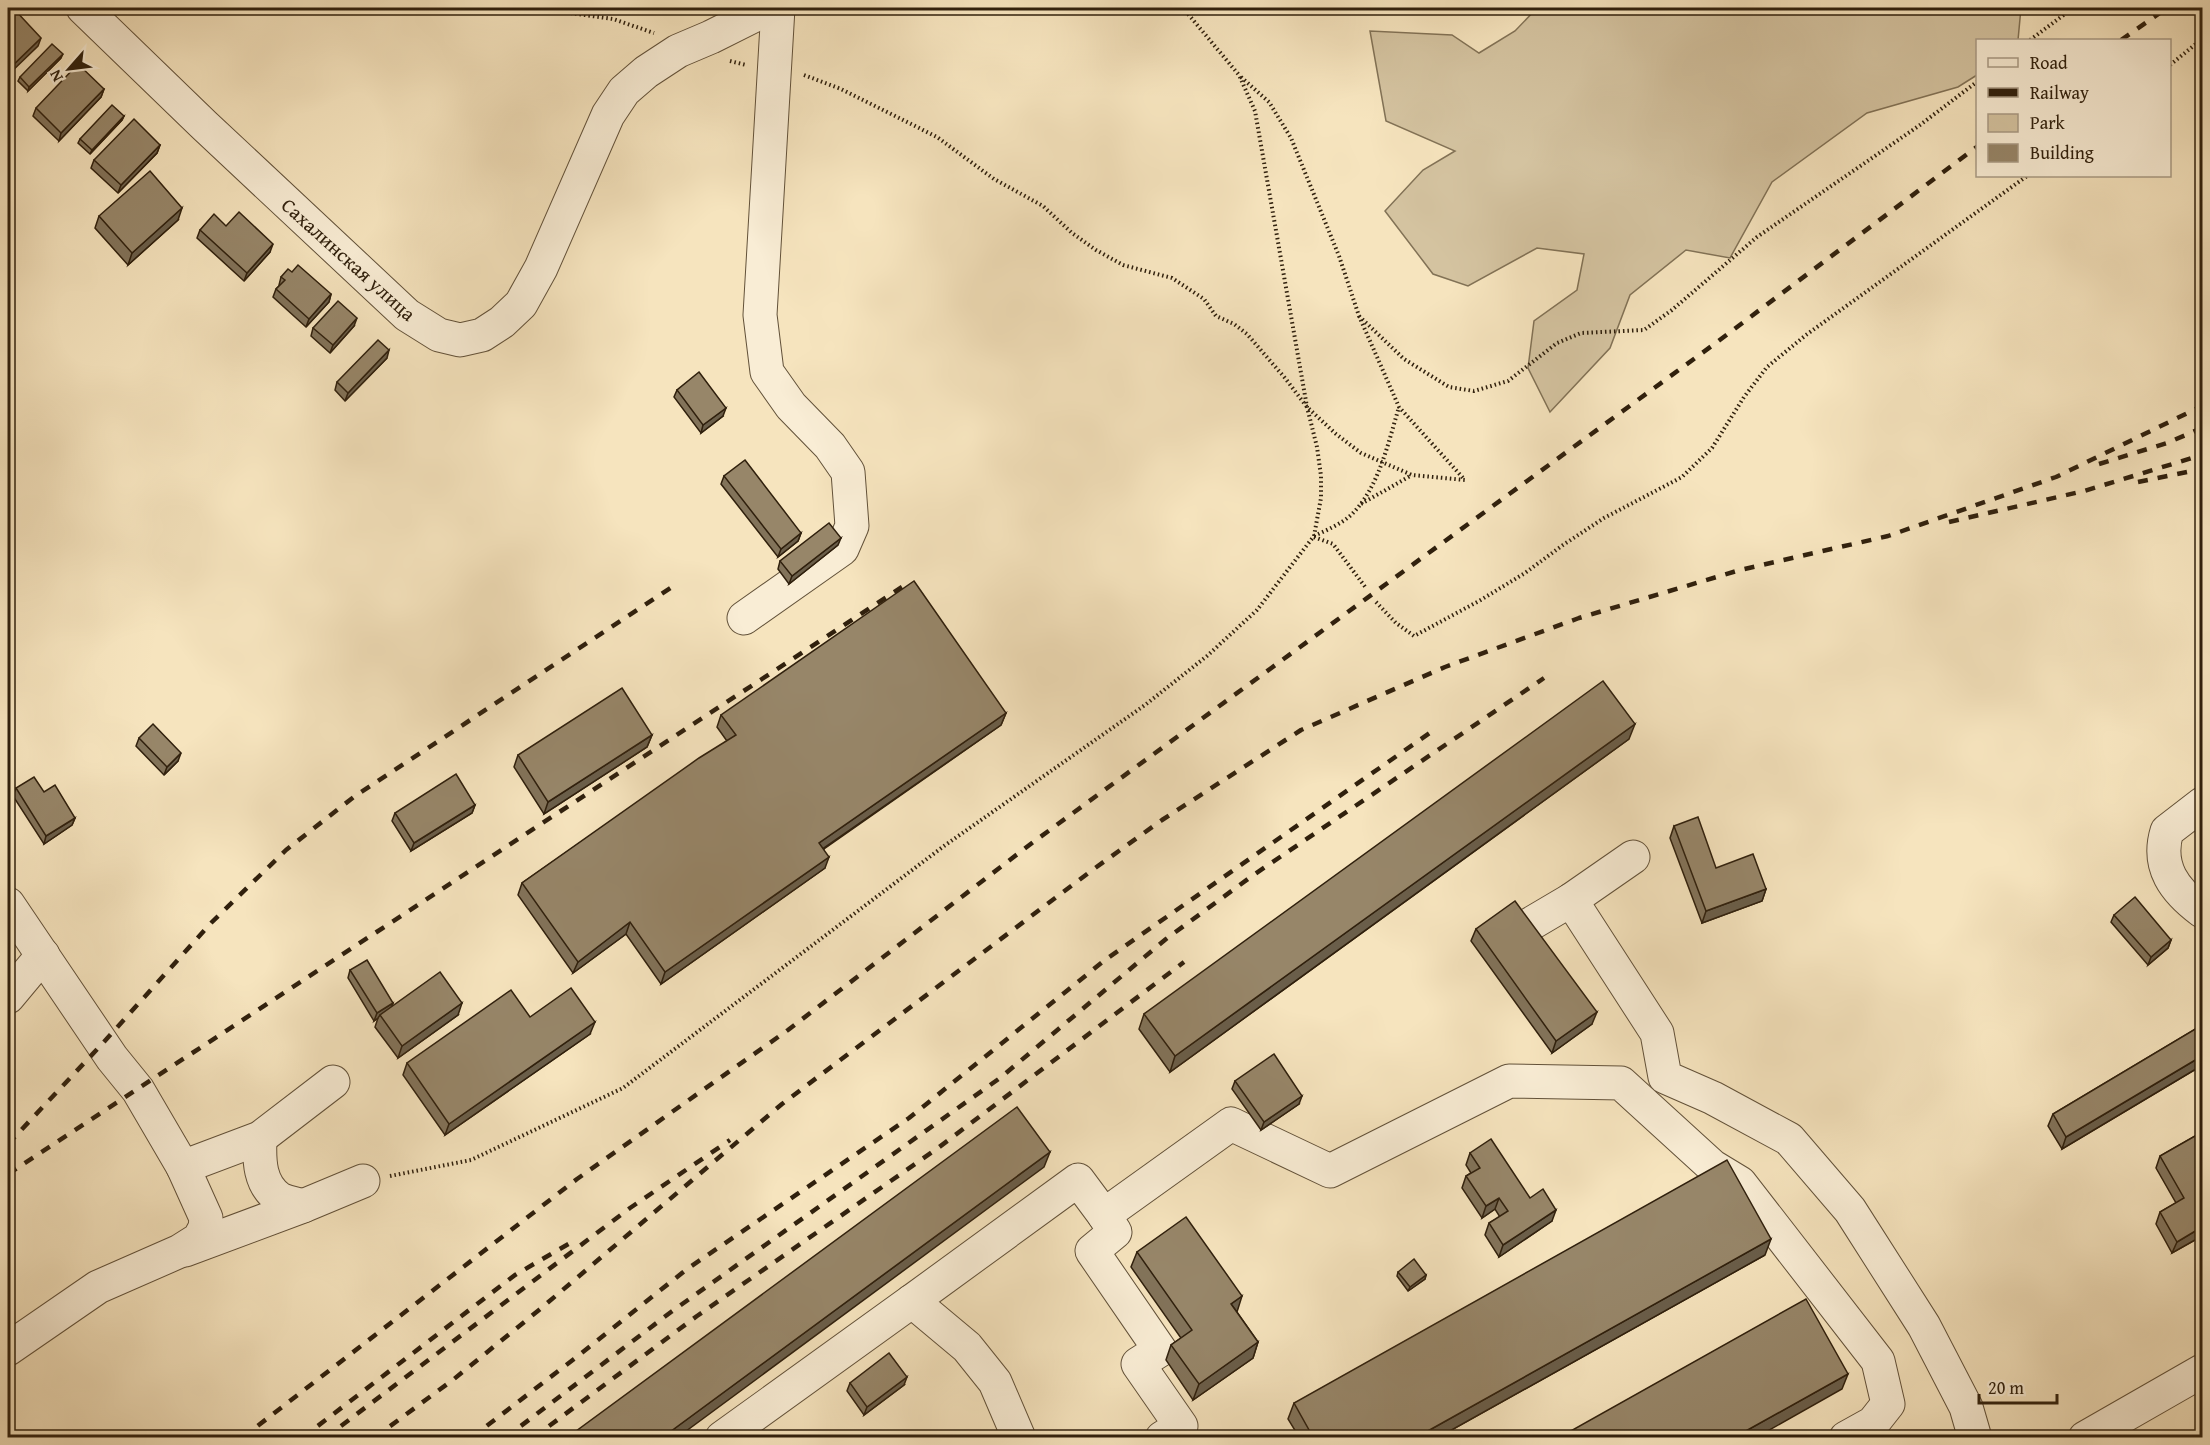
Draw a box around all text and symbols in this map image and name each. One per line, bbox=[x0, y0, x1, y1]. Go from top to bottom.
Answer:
north arrow bbox=[39, 39, 99, 99]
legend bbox=[1976, 39, 2171, 177]
text: Road bbox=[2030, 49, 2068, 76]
text: N bbox=[43, 65, 69, 86]
text: Railway bbox=[2030, 79, 2089, 106]
text: Park bbox=[2030, 109, 2066, 136]
text: Building bbox=[2030, 139, 2094, 166]
street label: Сахалинская улица bbox=[275, 191, 423, 328]
scale bar bbox=[1979, 1367, 2057, 1405]
text: 20 m bbox=[1988, 1374, 2024, 1401]

